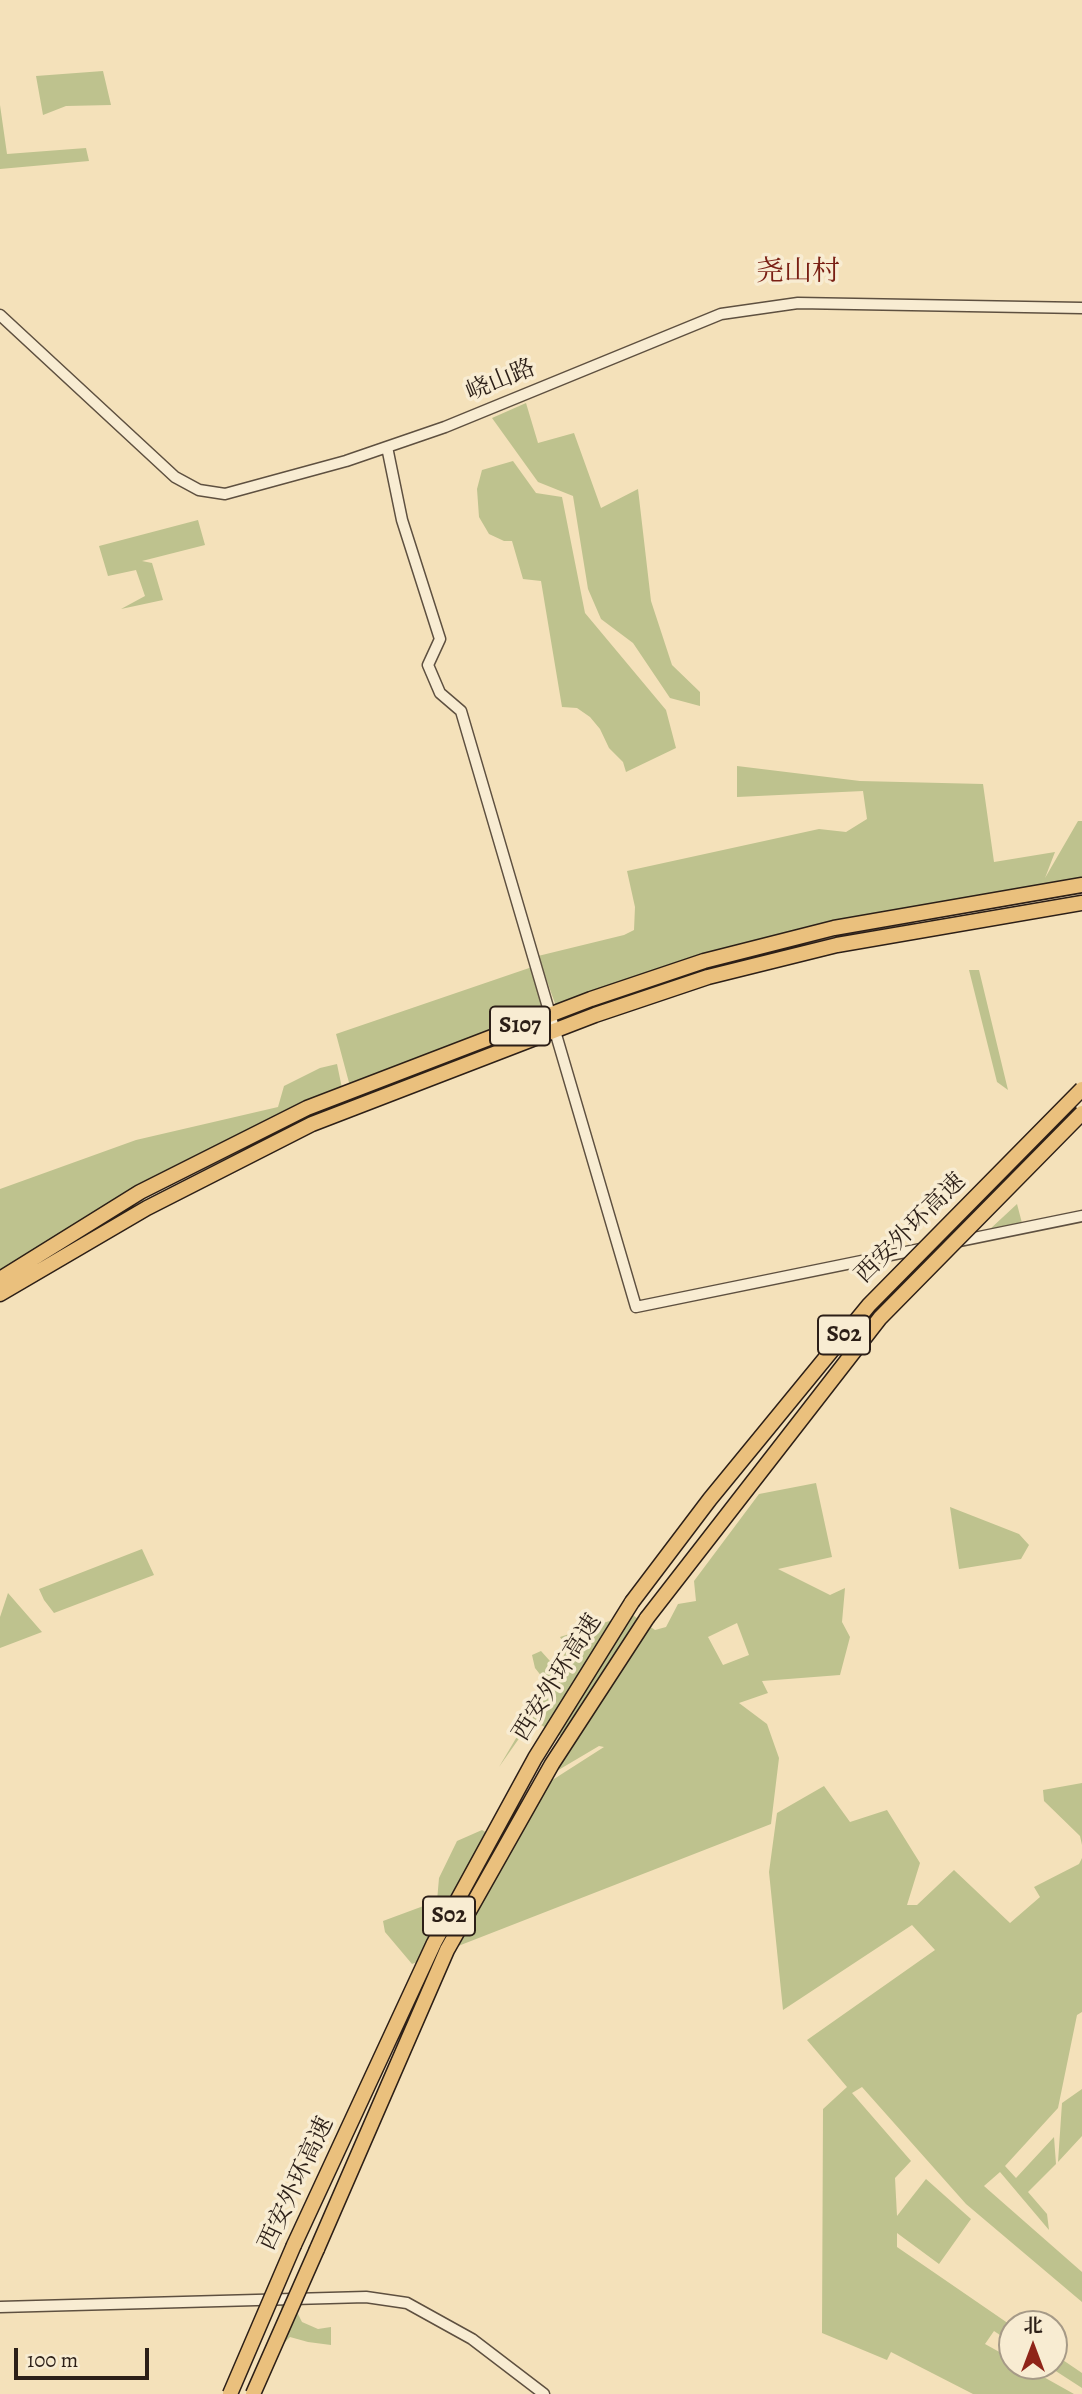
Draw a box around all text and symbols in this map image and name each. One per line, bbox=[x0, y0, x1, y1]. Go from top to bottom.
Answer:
district label: 尧山村 bbox=[756, 256, 840, 290]
street label: 峣山路 bbox=[462, 354, 540, 408]
road number: S107 bbox=[490, 1007, 550, 1046]
street label: 西安外环高速 bbox=[850, 1168, 972, 1290]
road number: S02 bbox=[818, 1316, 870, 1354]
street label: 西安外环高速 bbox=[508, 1609, 608, 1747]
road number: S02 bbox=[423, 1896, 475, 1936]
street label: 西安外环高速 bbox=[254, 2113, 340, 2255]
north arrow bbox=[998, 2310, 1068, 2380]
text: 北 bbox=[1023, 2313, 1043, 2339]
scale bar bbox=[18, 2334, 152, 2378]
text: 100 m bbox=[27, 2346, 78, 2374]

